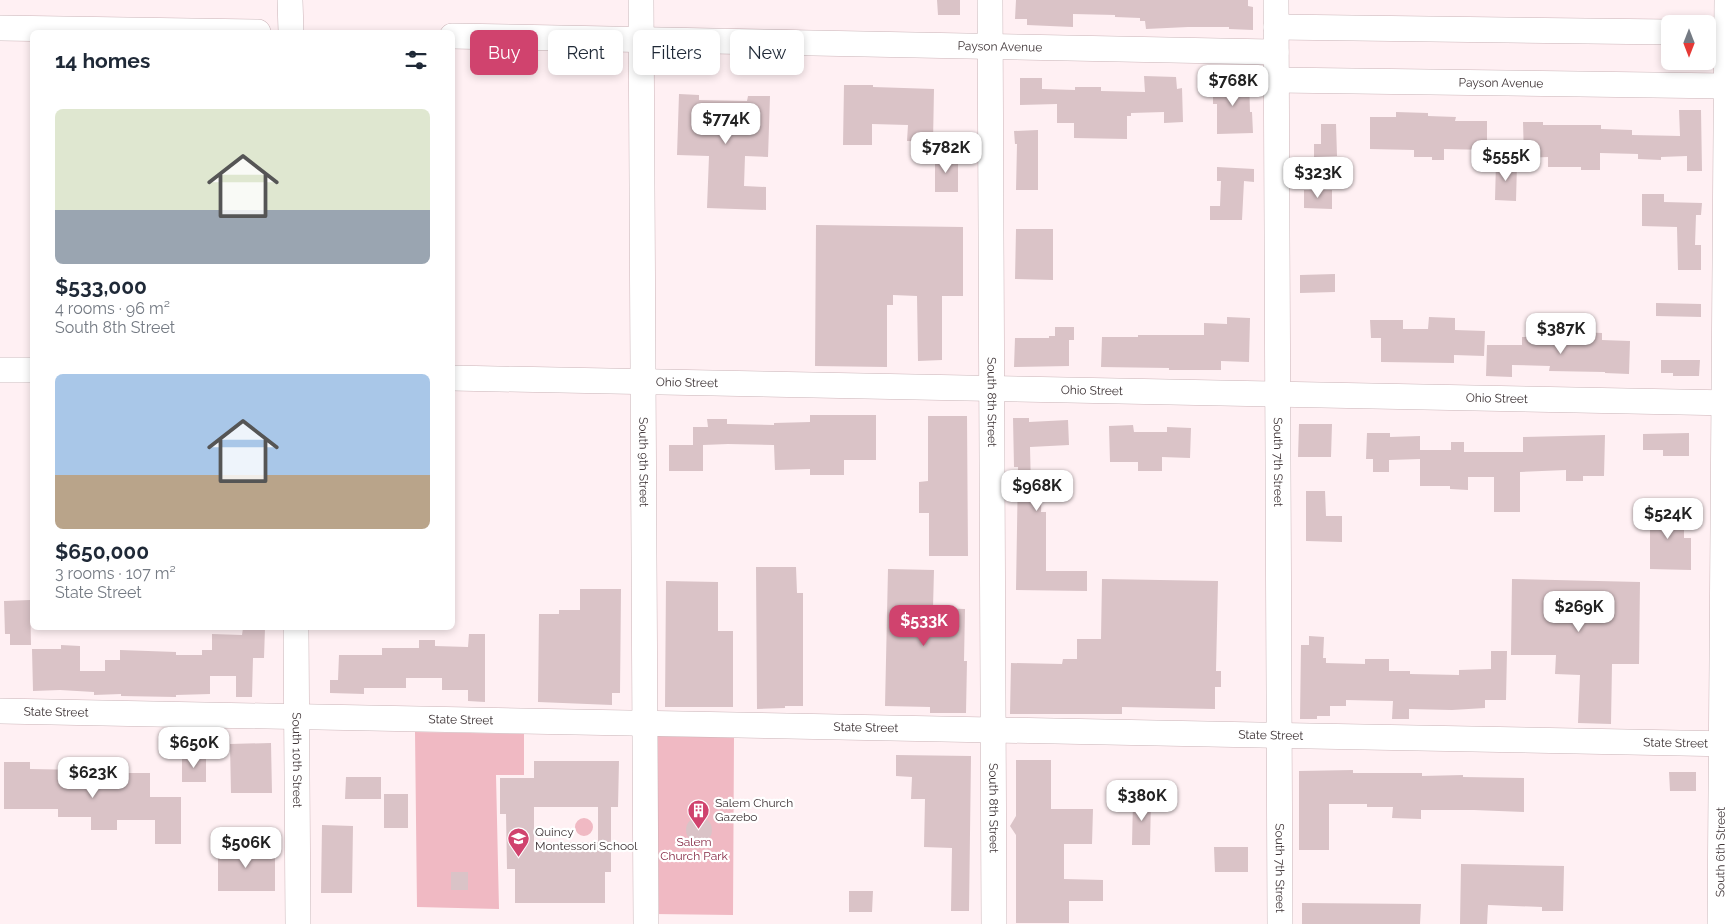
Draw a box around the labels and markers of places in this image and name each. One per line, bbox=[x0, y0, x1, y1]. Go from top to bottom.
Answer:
pin: $768K bbox=[1198, 64, 1268, 107]
pin: $774K bbox=[691, 102, 761, 145]
pin: $782K bbox=[911, 132, 981, 174]
pin: $555K bbox=[1471, 140, 1541, 182]
pin: $323K bbox=[1283, 156, 1353, 199]
pin: $387K bbox=[1526, 312, 1596, 355]
pin: $968K bbox=[1002, 470, 1072, 512]
pin: $524K bbox=[1633, 498, 1703, 540]
pin: $269K bbox=[1544, 590, 1614, 633]
pin: $533K bbox=[889, 604, 959, 647]
pin: $650K bbox=[159, 726, 229, 769]
pin: $623K bbox=[58, 756, 128, 799]
pin: $380K bbox=[1107, 780, 1177, 822]
place label: Salem Church Gazebo bbox=[715, 796, 793, 824]
building icon: Salem Church Gazebo bbox=[687, 798, 711, 829]
place label: Quincy Montessori School bbox=[535, 825, 638, 853]
pin: $506K bbox=[211, 826, 281, 869]
school or university icon: Quincy Montessori School bbox=[507, 827, 531, 858]

